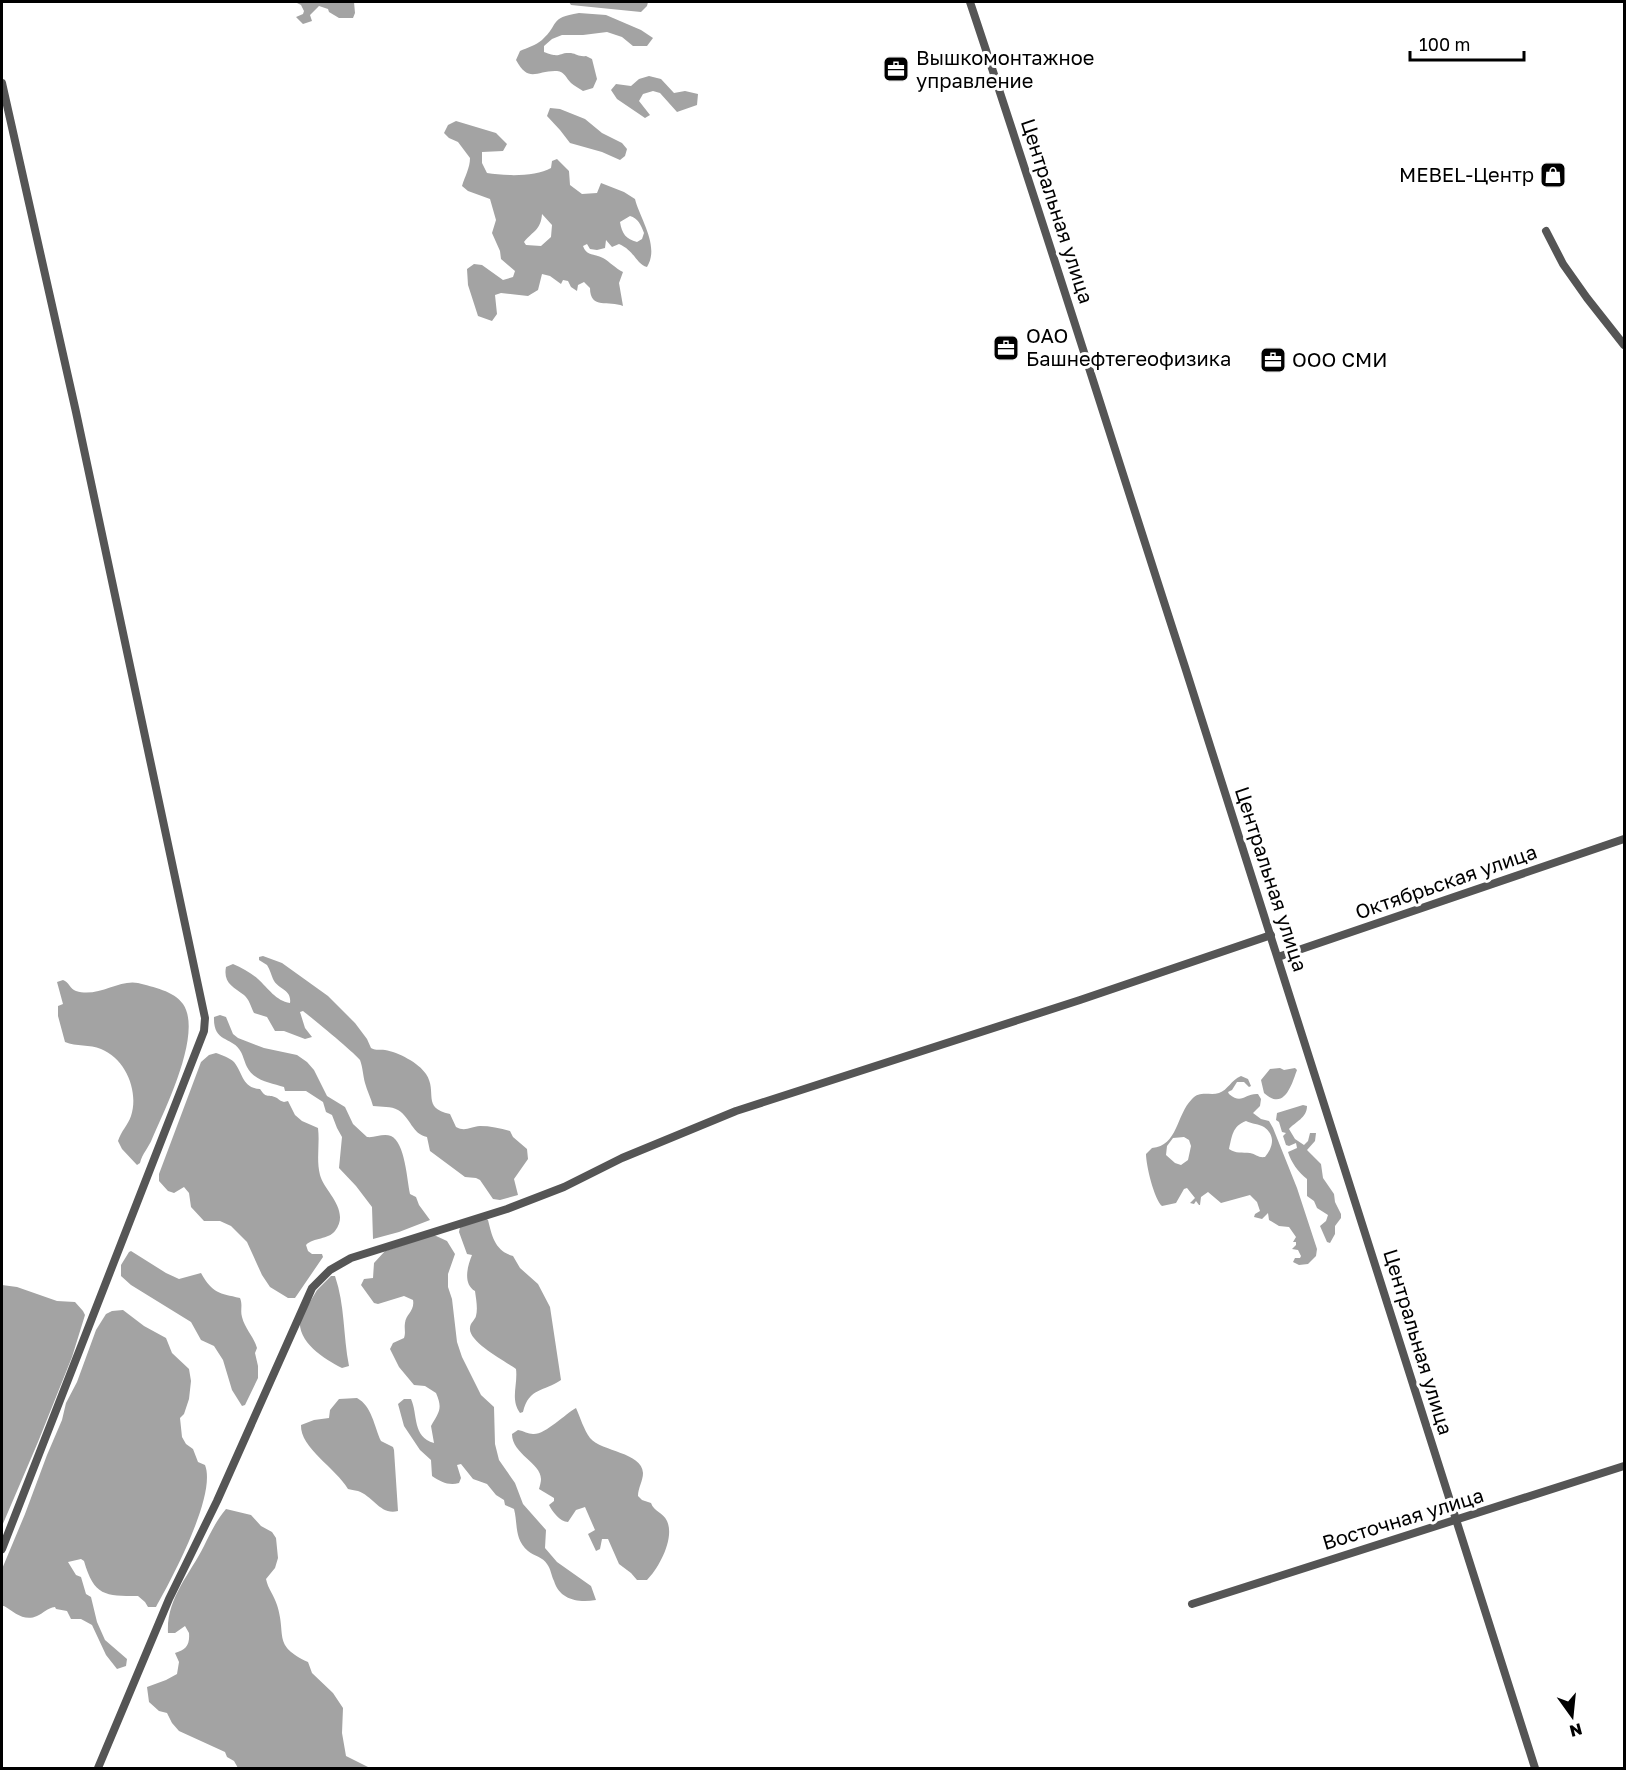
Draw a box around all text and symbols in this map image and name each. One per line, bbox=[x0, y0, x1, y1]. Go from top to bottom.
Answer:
scale bar bbox=[1410, 24, 1524, 62]
text: 100 m bbox=[1419, 33, 1470, 55]
place label: Вышкомонтажное управление bbox=[916, 45, 1094, 92]
office icon: Вышкомонтажное управление bbox=[881, 54, 911, 84]
street label: Центральная улица bbox=[1017, 115, 1099, 306]
shop icon: MEBEL-Центр bbox=[1538, 160, 1568, 190]
place label: MEBEL-Центр bbox=[1399, 162, 1534, 186]
place label: ОАО Башнефтегеофизика bbox=[1026, 323, 1231, 370]
office icon: ОАО Башнефтегеофизика bbox=[991, 333, 1021, 363]
office icon: ООО СМИ bbox=[1258, 345, 1288, 375]
place label: ООО СМИ bbox=[1292, 347, 1387, 371]
street label: Центральная улица bbox=[1231, 783, 1313, 974]
street label: Октябрьская улица bbox=[1352, 839, 1540, 923]
street label: Центральная улица bbox=[1379, 1246, 1459, 1437]
street label: Восточная улица bbox=[1319, 1482, 1486, 1554]
north arrow bbox=[1542, 1686, 1602, 1746]
text: N bbox=[1567, 1719, 1584, 1742]

